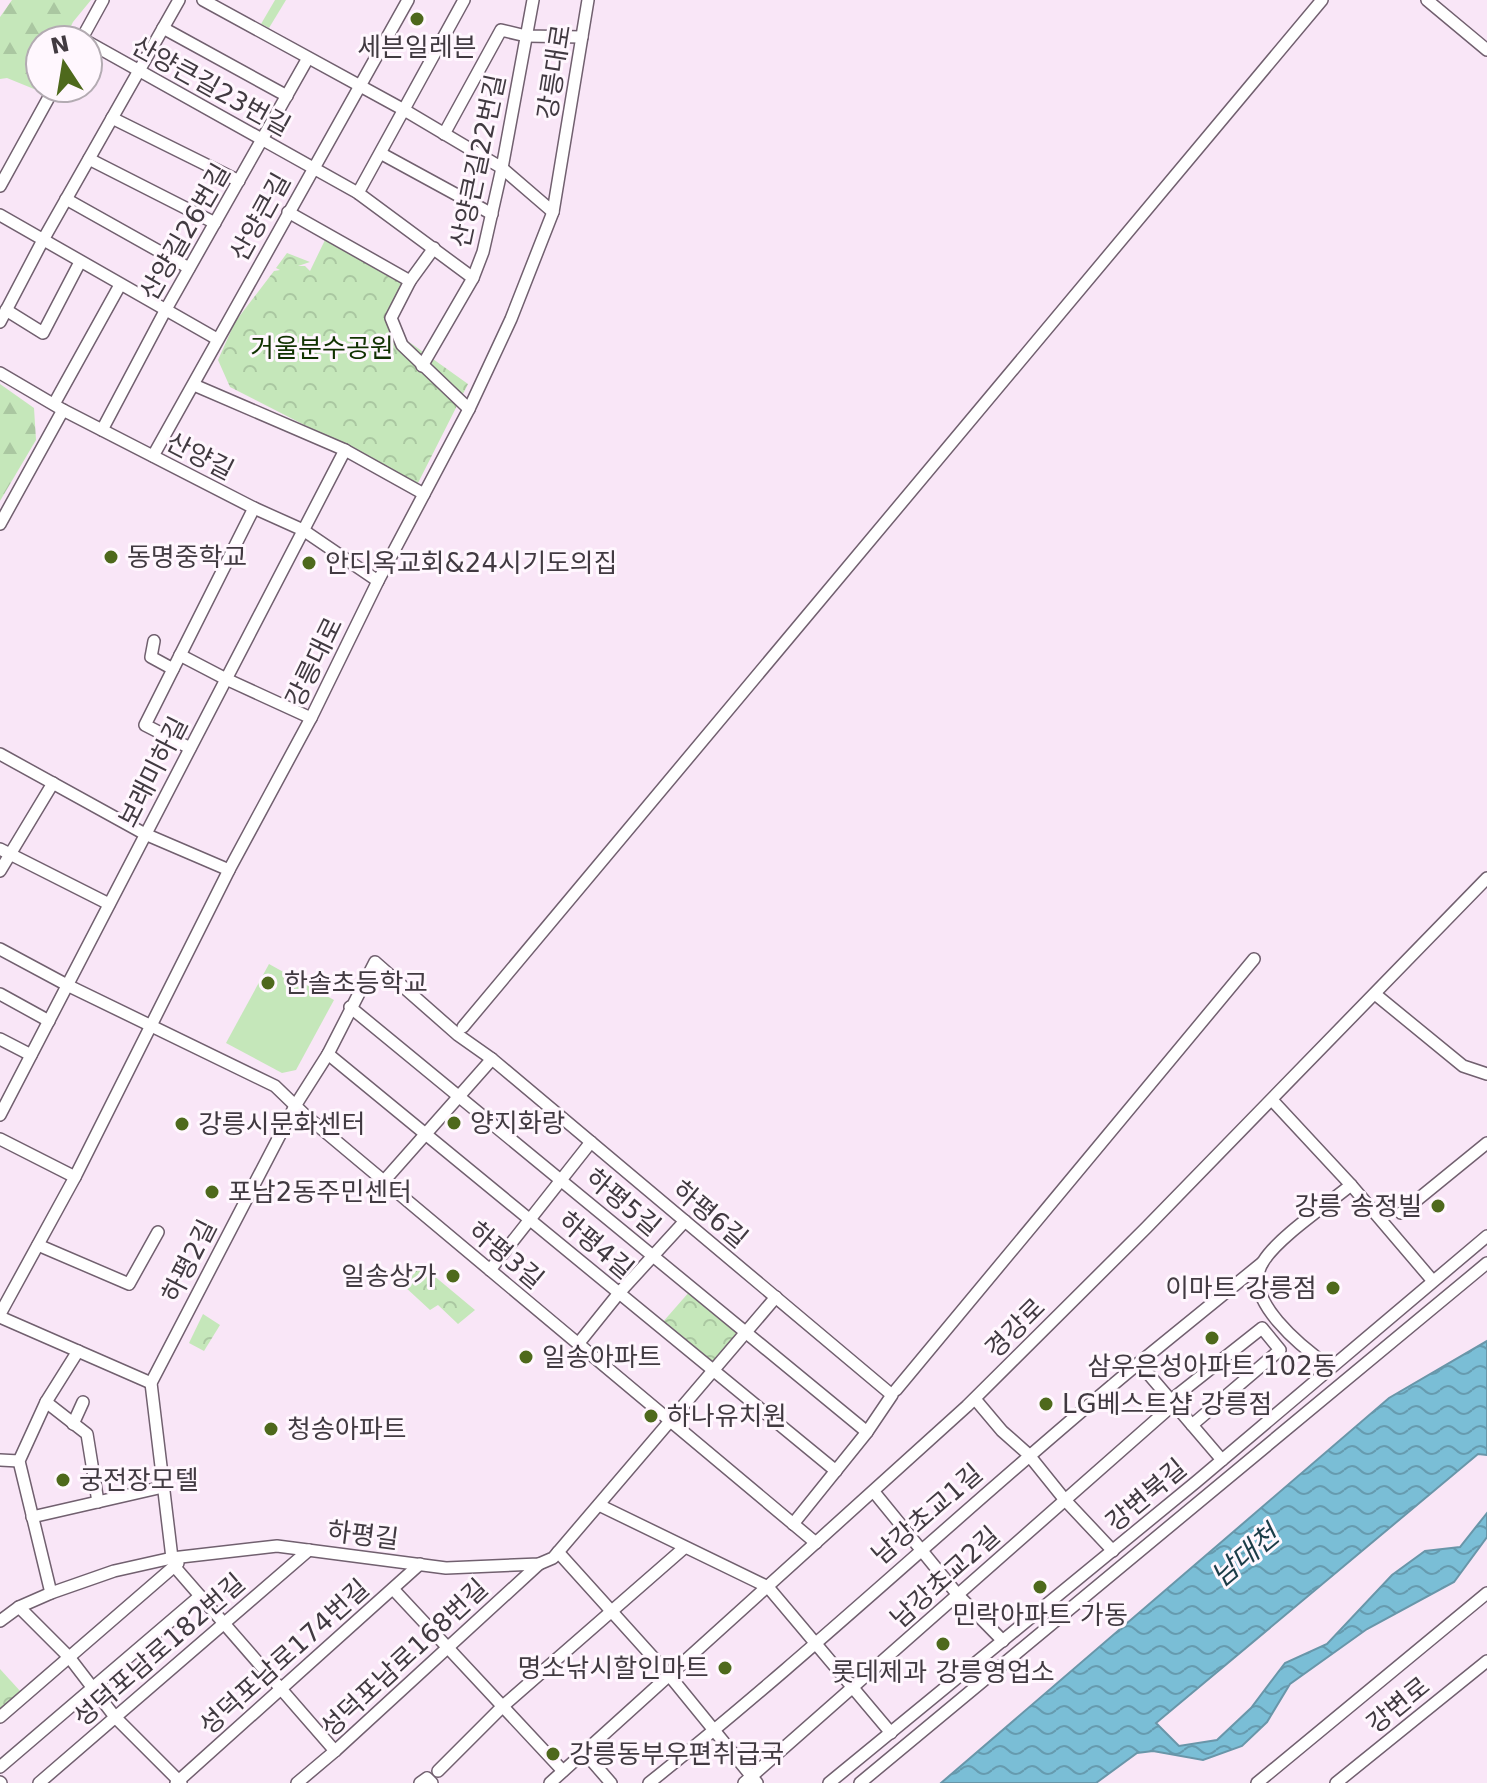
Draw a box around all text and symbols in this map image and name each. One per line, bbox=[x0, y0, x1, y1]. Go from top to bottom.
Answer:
marker: 세븐일레븐 bbox=[408, 10, 426, 28]
street label: 강릉대로 bbox=[532, 22, 576, 122]
north arrow bbox=[24, 24, 104, 104]
street label: 산양큰길23번길 bbox=[126, 30, 296, 142]
text: N bbox=[48, 31, 72, 59]
place label: 세븐일레븐 bbox=[357, 32, 477, 62]
street label: 산양큰길22번길 bbox=[445, 72, 511, 250]
street label: 산양길26번길 bbox=[134, 158, 236, 306]
street label: 산양큰길 bbox=[224, 168, 296, 266]
park label: 거울분수공원 bbox=[250, 333, 394, 363]
street label: 산양길 bbox=[161, 426, 239, 486]
place label: 동명중학교 bbox=[127, 542, 247, 572]
marker: 동명중학교 bbox=[102, 548, 120, 566]
place label: 안디옥교회&24시기도의집 bbox=[325, 548, 618, 578]
marker: 안디옥교회&24시기도의집 bbox=[300, 554, 318, 572]
street label: 강릉대로 bbox=[280, 612, 348, 712]
street label: 보래미하길 bbox=[112, 712, 194, 832]
place label: 한솔초등학교 bbox=[284, 968, 428, 998]
marker: 한솔초등학교 bbox=[259, 974, 277, 992]
place label: 양지화랑 bbox=[470, 1108, 566, 1138]
place label: 강릉시문화센터 bbox=[198, 1109, 365, 1139]
marker: 양지화랑 bbox=[445, 1114, 463, 1132]
marker: 강릉시문화센터 bbox=[173, 1115, 191, 1133]
street label: 하평5길 bbox=[580, 1162, 666, 1242]
street label: 하평6길 bbox=[667, 1174, 753, 1254]
place label: 포남2동주민센터 bbox=[228, 1177, 412, 1207]
marker: 포남2동주민센터 bbox=[203, 1183, 221, 1201]
place label: 강릉 송정빌 bbox=[1294, 1191, 1422, 1221]
marker: 강릉 송정빌 bbox=[1429, 1197, 1447, 1215]
street label: 하평4길 bbox=[553, 1205, 639, 1285]
street label: 하평2길 bbox=[156, 1215, 222, 1307]
street label: 하평3길 bbox=[463, 1215, 549, 1295]
place label: 일송상가 bbox=[341, 1261, 437, 1291]
marker: 일송상가 bbox=[444, 1267, 462, 1285]
place label: 이마트 강릉점 bbox=[1165, 1273, 1317, 1303]
marker: 이마트 강릉점 bbox=[1324, 1279, 1342, 1297]
street label: 경강로 bbox=[979, 1292, 1051, 1364]
marker: 삼우은성아파트 102동 bbox=[1203, 1329, 1221, 1347]
place label: 일송아파트 bbox=[542, 1342, 662, 1372]
marker: 일송아파트 bbox=[517, 1348, 535, 1366]
place label: 삼우은성아파트 102동 bbox=[1087, 1351, 1337, 1381]
place label: LG베스트샵 강릉점 bbox=[1062, 1389, 1272, 1419]
marker: LG베스트샵 강릉점 bbox=[1037, 1395, 1055, 1413]
place label: 하나유치원 bbox=[667, 1401, 787, 1431]
marker: 하나유치원 bbox=[642, 1407, 660, 1425]
place label: 청송아파트 bbox=[287, 1414, 407, 1444]
marker: 청송아파트 bbox=[262, 1420, 280, 1438]
street label: 강변북길 bbox=[1100, 1453, 1192, 1537]
street label: 남강초교1길 bbox=[866, 1458, 988, 1570]
place label: 궁전장모텔 bbox=[79, 1465, 199, 1495]
marker: 궁전장모텔 bbox=[54, 1471, 72, 1489]
street label: 하평길 bbox=[326, 1516, 400, 1554]
water label: 남대천 bbox=[1205, 1516, 1288, 1593]
street label: 남강초교2길 bbox=[884, 1520, 1006, 1634]
street label: 성덕포남로182번길 bbox=[67, 1567, 251, 1733]
street label: 성덕포남로174번길 bbox=[193, 1573, 375, 1741]
street label: 성덕포남로168번길 bbox=[314, 1573, 494, 1743]
marker: 민락아파트 가동 bbox=[1031, 1578, 1049, 1596]
place label: 민락아파트 가동 bbox=[952, 1600, 1128, 1630]
marker: 롯데제과 강릉영업소 bbox=[934, 1635, 952, 1653]
place label: 명소낚시할인마트 bbox=[518, 1653, 709, 1683]
place label: 롯데제과 강릉영업소 bbox=[831, 1657, 1055, 1687]
marker: 명소낚시할인마트 bbox=[716, 1659, 734, 1677]
street label: 강변로 bbox=[1361, 1671, 1435, 1739]
place label: 강릉동부우편취급국 bbox=[569, 1739, 784, 1769]
marker: 강릉동부우편취급국 bbox=[544, 1745, 562, 1763]

